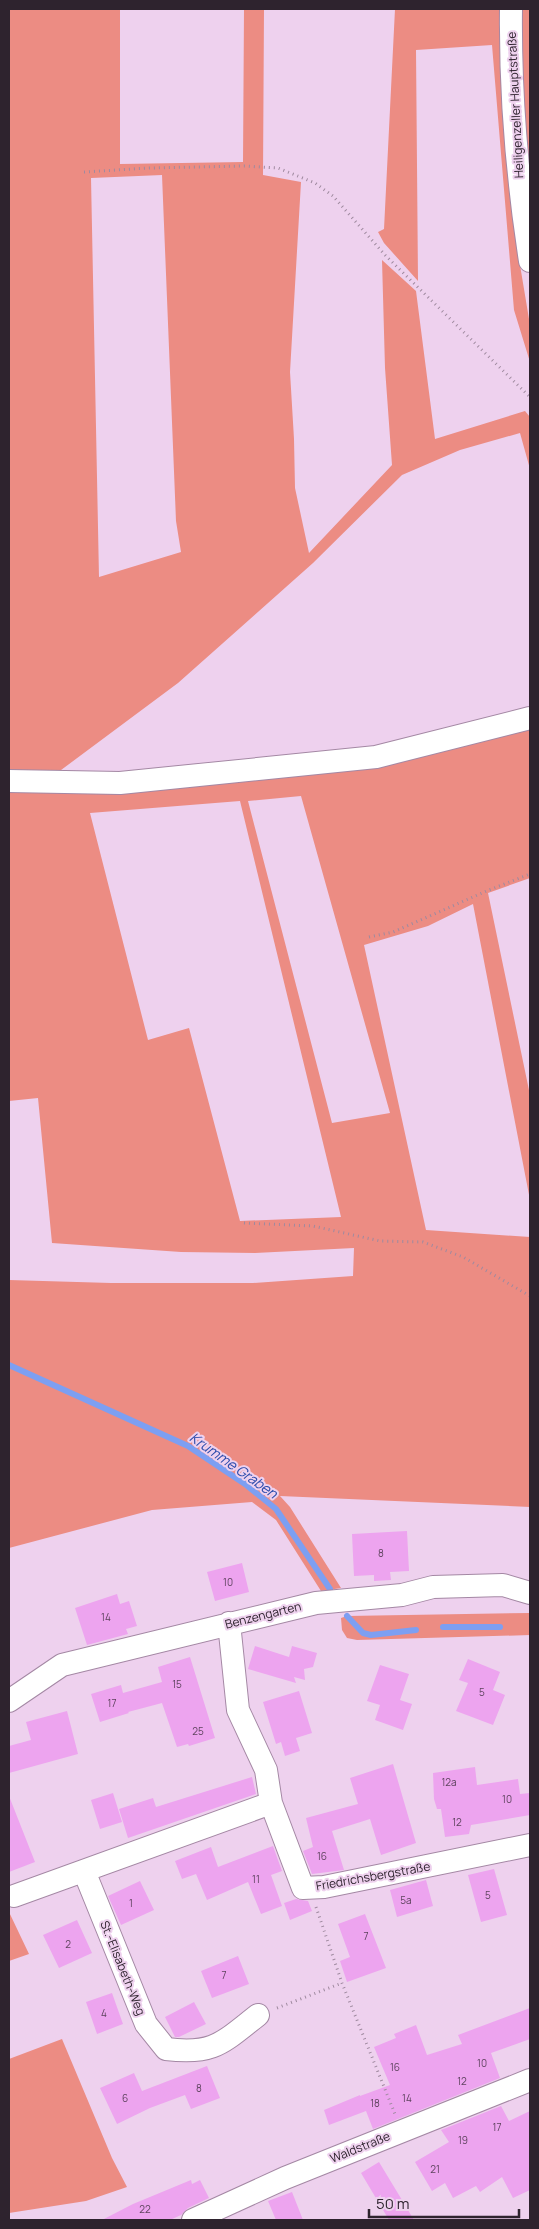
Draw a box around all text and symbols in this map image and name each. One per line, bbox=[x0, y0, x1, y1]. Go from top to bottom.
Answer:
street label: Heiligenzeller Hauptstraße bbox=[503, 31, 527, 179]
water label: Krumme Graben bbox=[186, 1428, 282, 1503]
house number: 8 bbox=[378, 1546, 384, 1560]
house number: 10 bbox=[223, 1575, 233, 1589]
street label: Benzengarten bbox=[223, 1597, 303, 1633]
house number: 14 bbox=[101, 1610, 111, 1624]
house number: 15 bbox=[172, 1677, 182, 1691]
house number: 5 bbox=[479, 1685, 485, 1699]
house number: 17 bbox=[108, 1696, 116, 1710]
house number: 25 bbox=[192, 1724, 204, 1738]
house number: 12a bbox=[441, 1775, 457, 1789]
house number: 10 bbox=[502, 1792, 512, 1806]
house number: 12 bbox=[452, 1815, 462, 1829]
house number: 16 bbox=[317, 1849, 327, 1863]
street label: Friedrichsbergstraße bbox=[314, 1858, 432, 1894]
house number: 11 bbox=[252, 1872, 260, 1886]
house number: 5 bbox=[485, 1888, 491, 1902]
house number: 5a bbox=[400, 1893, 412, 1907]
house number: 1 bbox=[129, 1896, 133, 1910]
street label: St.-Elisabeth-Weg bbox=[96, 1918, 150, 2018]
house number: 7 bbox=[363, 1929, 369, 1943]
house number: 2 bbox=[65, 1937, 71, 1951]
house number: 7 bbox=[221, 1968, 227, 1982]
house number: 4 bbox=[101, 2006, 107, 2020]
house number: 10 bbox=[477, 2056, 487, 2070]
house number: 16 bbox=[390, 2060, 400, 2074]
house number: 12 bbox=[457, 2074, 467, 2088]
house number: 8 bbox=[196, 2081, 202, 2095]
house number: 6 bbox=[122, 2091, 128, 2105]
house number: 14 bbox=[402, 2091, 412, 2105]
house number: 18 bbox=[370, 2096, 380, 2110]
house number: 17 bbox=[493, 2120, 501, 2134]
street label: Waldstraße bbox=[327, 2127, 393, 2167]
house number: 19 bbox=[458, 2133, 468, 2147]
house number: 21 bbox=[430, 2162, 440, 2176]
scale bar bbox=[369, 2186, 519, 2218]
text: 50 m bbox=[376, 2193, 410, 2214]
house number: 22 bbox=[139, 2202, 151, 2216]

